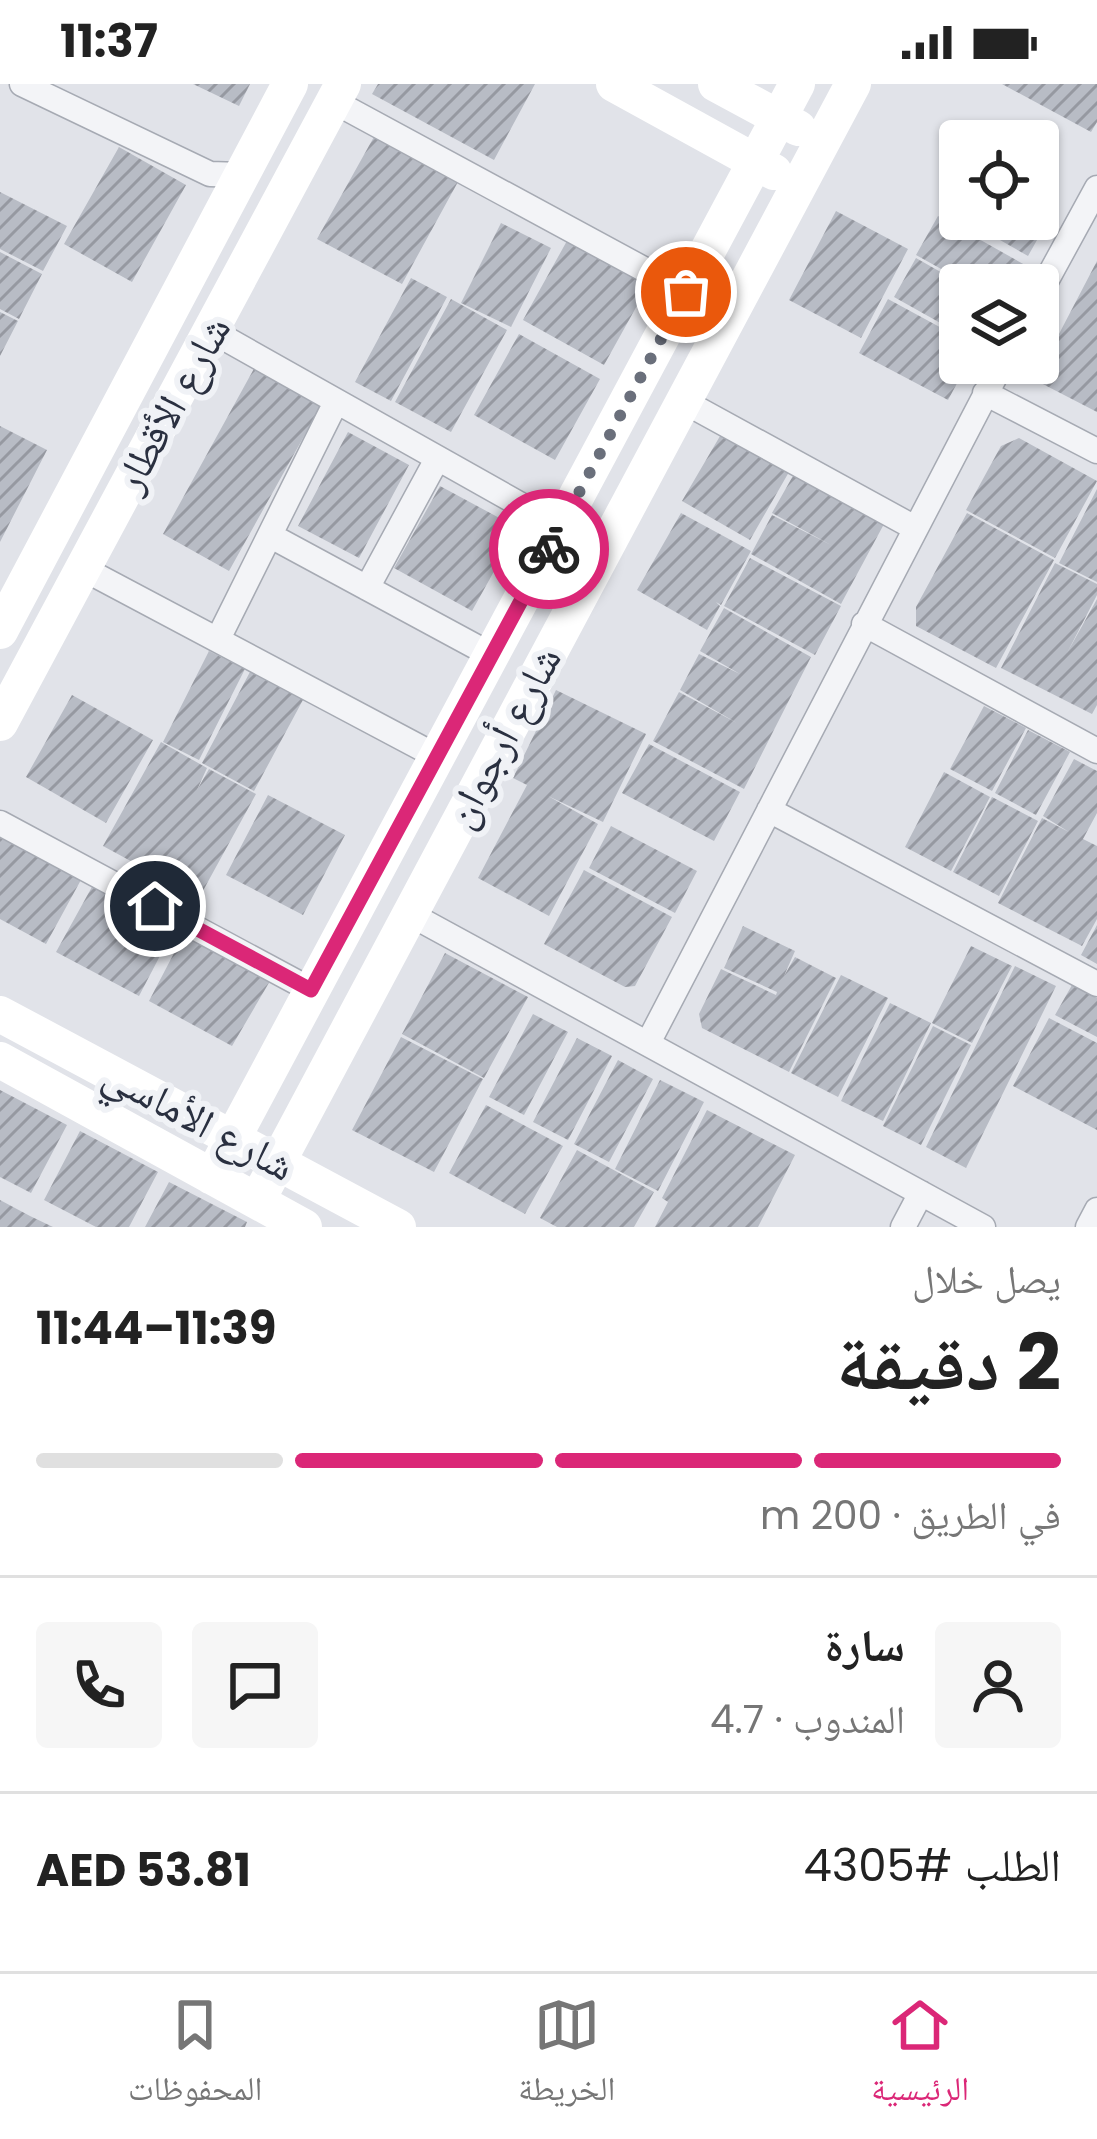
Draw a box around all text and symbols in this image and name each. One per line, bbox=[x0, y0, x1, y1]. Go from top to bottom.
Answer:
text: 11:37 bbox=[60, 10, 158, 73]
map controls bbox=[939, 120, 1059, 384]
button: locate bbox=[939, 120, 1059, 240]
pin bbox=[635, 241, 737, 343]
icon: bag bbox=[653, 259, 719, 325]
button: layers bbox=[939, 264, 1059, 384]
street label: شارع الأقطار bbox=[99, 305, 245, 504]
courier bbox=[489, 489, 609, 609]
icon: bike bbox=[516, 516, 582, 582]
street label: شارع أرجوان bbox=[430, 636, 576, 838]
pin bbox=[104, 855, 206, 957]
icon: home bbox=[122, 873, 188, 939]
street label: شارع الأماسي bbox=[91, 1045, 305, 1198]
text: يصل خلال bbox=[912, 1252, 1061, 1307]
text: 11:39–11:44 bbox=[36, 1297, 276, 1360]
text: 2 دقيقة bbox=[836, 1308, 1061, 1417]
text: في الطريق · 200 m bbox=[760, 1488, 1061, 1543]
text: سارة bbox=[824, 1614, 905, 1677]
button: phone bbox=[36, 1622, 162, 1748]
button: chat bbox=[192, 1622, 318, 1748]
button: person bbox=[935, 1622, 1061, 1748]
text: المندوب · 4.7 bbox=[710, 1692, 905, 1747]
text: الطلب #4305 bbox=[803, 1834, 1061, 1897]
text: AED 53.81 bbox=[36, 1839, 251, 1902]
tab: المحفوظات bbox=[128, 1992, 262, 2121]
tab: الخريطة bbox=[518, 1992, 615, 2121]
tab: الرئيسية bbox=[871, 1992, 969, 2121]

